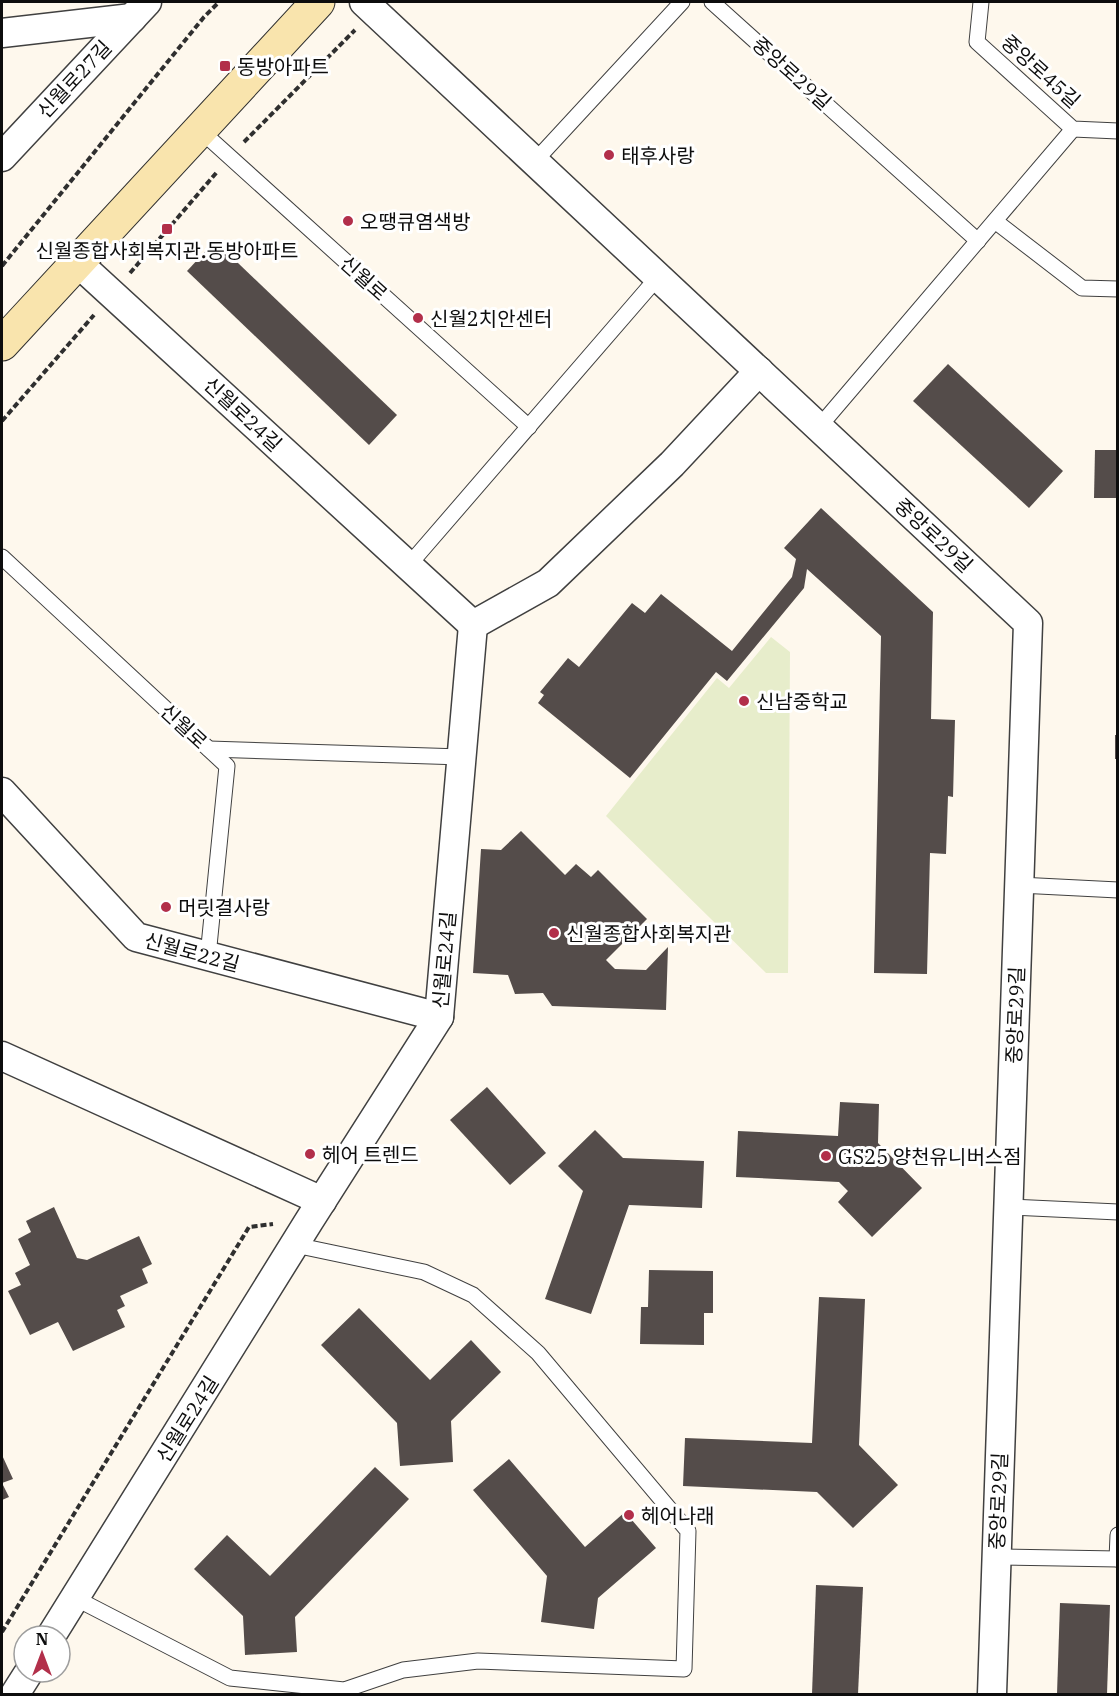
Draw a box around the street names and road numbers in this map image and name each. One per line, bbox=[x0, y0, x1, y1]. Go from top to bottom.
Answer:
street label: 중앙로45길 bbox=[996, 28, 1086, 114]
street label: 중앙로29길 bbox=[747, 30, 837, 116]
street label: 신월로27길 bbox=[31, 34, 117, 124]
street label: 신월로 bbox=[334, 249, 394, 307]
street label: 신월로24길 bbox=[198, 371, 288, 457]
street label: 중앙로29길 bbox=[889, 492, 979, 578]
street label: 신월로 bbox=[155, 697, 213, 755]
street label: 신월로24길 bbox=[426, 910, 462, 1010]
street label: 신월로22길 bbox=[141, 926, 243, 978]
street label: 중앙로29길 bbox=[1000, 966, 1030, 1064]
street label: 신월로24길 bbox=[150, 1370, 224, 1468]
street label: 중앙로29길 bbox=[983, 1452, 1013, 1550]

